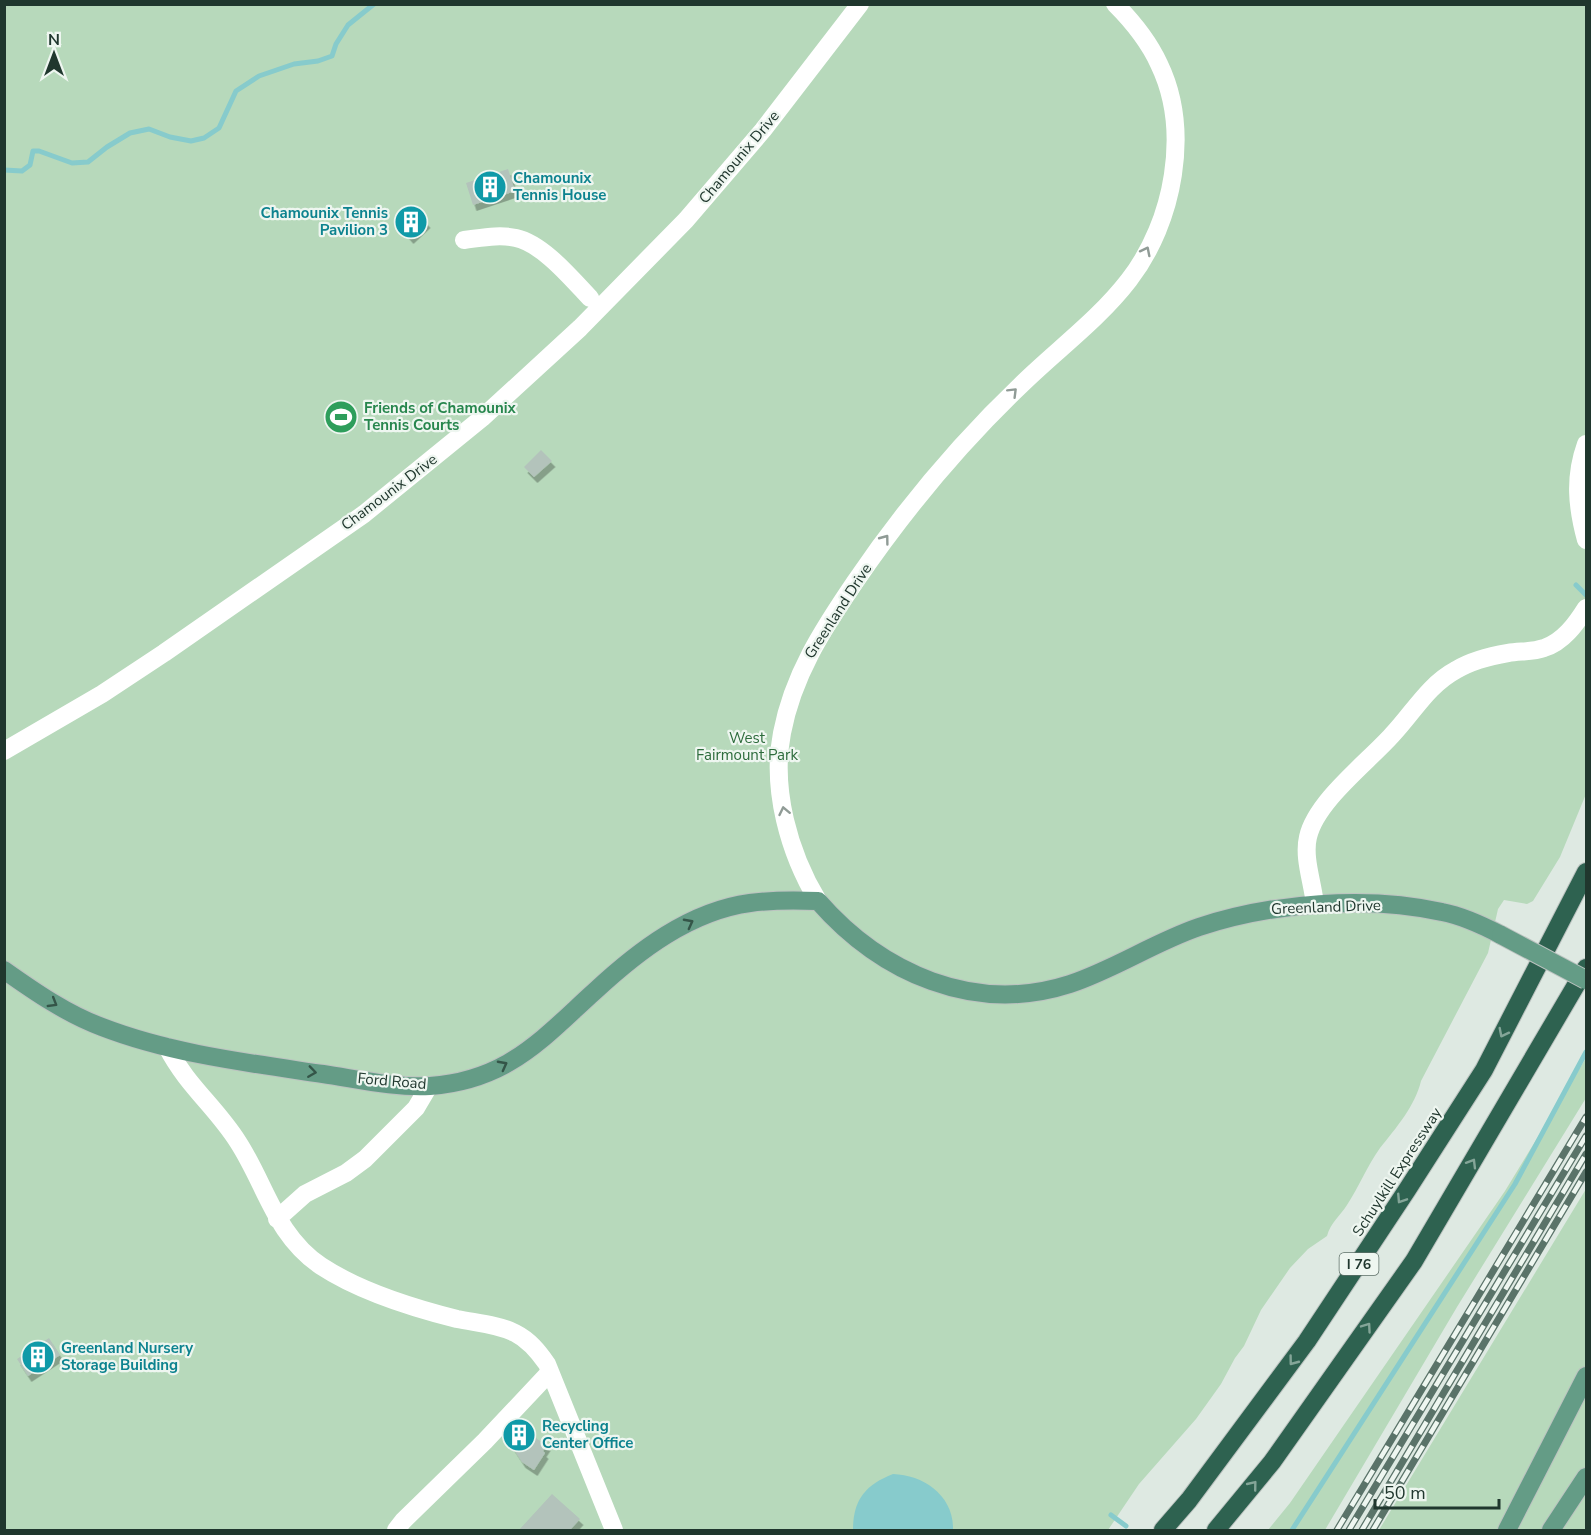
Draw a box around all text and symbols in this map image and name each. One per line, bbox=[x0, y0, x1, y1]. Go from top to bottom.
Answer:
north arrow bbox=[24, 24, 84, 84]
text: N bbox=[48, 29, 60, 51]
street label: Chamounix Drive bbox=[694, 106, 784, 208]
place label: Chamounix Tennis House bbox=[513, 168, 606, 205]
building icon: Chamounix Tennis House bbox=[472, 169, 508, 205]
place label: Chamounix Tennis Pavilion 3 bbox=[261, 203, 388, 240]
building icon: Chamounix Tennis Pavilion 3 bbox=[393, 204, 429, 240]
one-way arrow bbox=[1139, 247, 1151, 258]
one-way arrow bbox=[1006, 389, 1017, 400]
place label: Friends of Chamounix Tennis Courts bbox=[364, 398, 517, 435]
sports icon: Friends of Chamounix Tennis Courts bbox=[323, 399, 359, 435]
street label: Chamounix Drive bbox=[337, 449, 441, 535]
one-way arrow bbox=[878, 535, 889, 546]
street label: Greenland Drive bbox=[800, 560, 876, 662]
park label: West Fairmount Park bbox=[696, 728, 798, 765]
one-way arrow bbox=[778, 806, 791, 816]
street label: Greenland Drive bbox=[1271, 895, 1381, 919]
one-way arrow bbox=[682, 918, 693, 930]
one-way arrow bbox=[47, 995, 57, 1007]
one-way arrow bbox=[1499, 1027, 1510, 1037]
one-way arrow bbox=[497, 1061, 507, 1072]
one-way arrow bbox=[308, 1066, 317, 1078]
street label: Ford Road bbox=[357, 1068, 427, 1094]
street label: Schuylkill Expressway bbox=[1348, 1103, 1446, 1240]
one-way arrow bbox=[1464, 1159, 1476, 1169]
one-way arrow bbox=[1397, 1192, 1408, 1203]
road number: I 76 bbox=[1340, 1253, 1378, 1275]
one-way arrow bbox=[1360, 1323, 1371, 1334]
place label: Greenland Nursery Storage Building bbox=[61, 1338, 193, 1375]
building icon: Greenland Nursery Storage Building bbox=[20, 1339, 56, 1375]
one-way arrow bbox=[1289, 1354, 1300, 1365]
place label: Recycling Center Office bbox=[542, 1416, 633, 1453]
building icon: Recycling Center Office bbox=[501, 1417, 537, 1453]
scale bar bbox=[1375, 1472, 1500, 1510]
one-way arrow bbox=[1246, 1481, 1257, 1492]
text: 50 m bbox=[1384, 1481, 1426, 1505]

